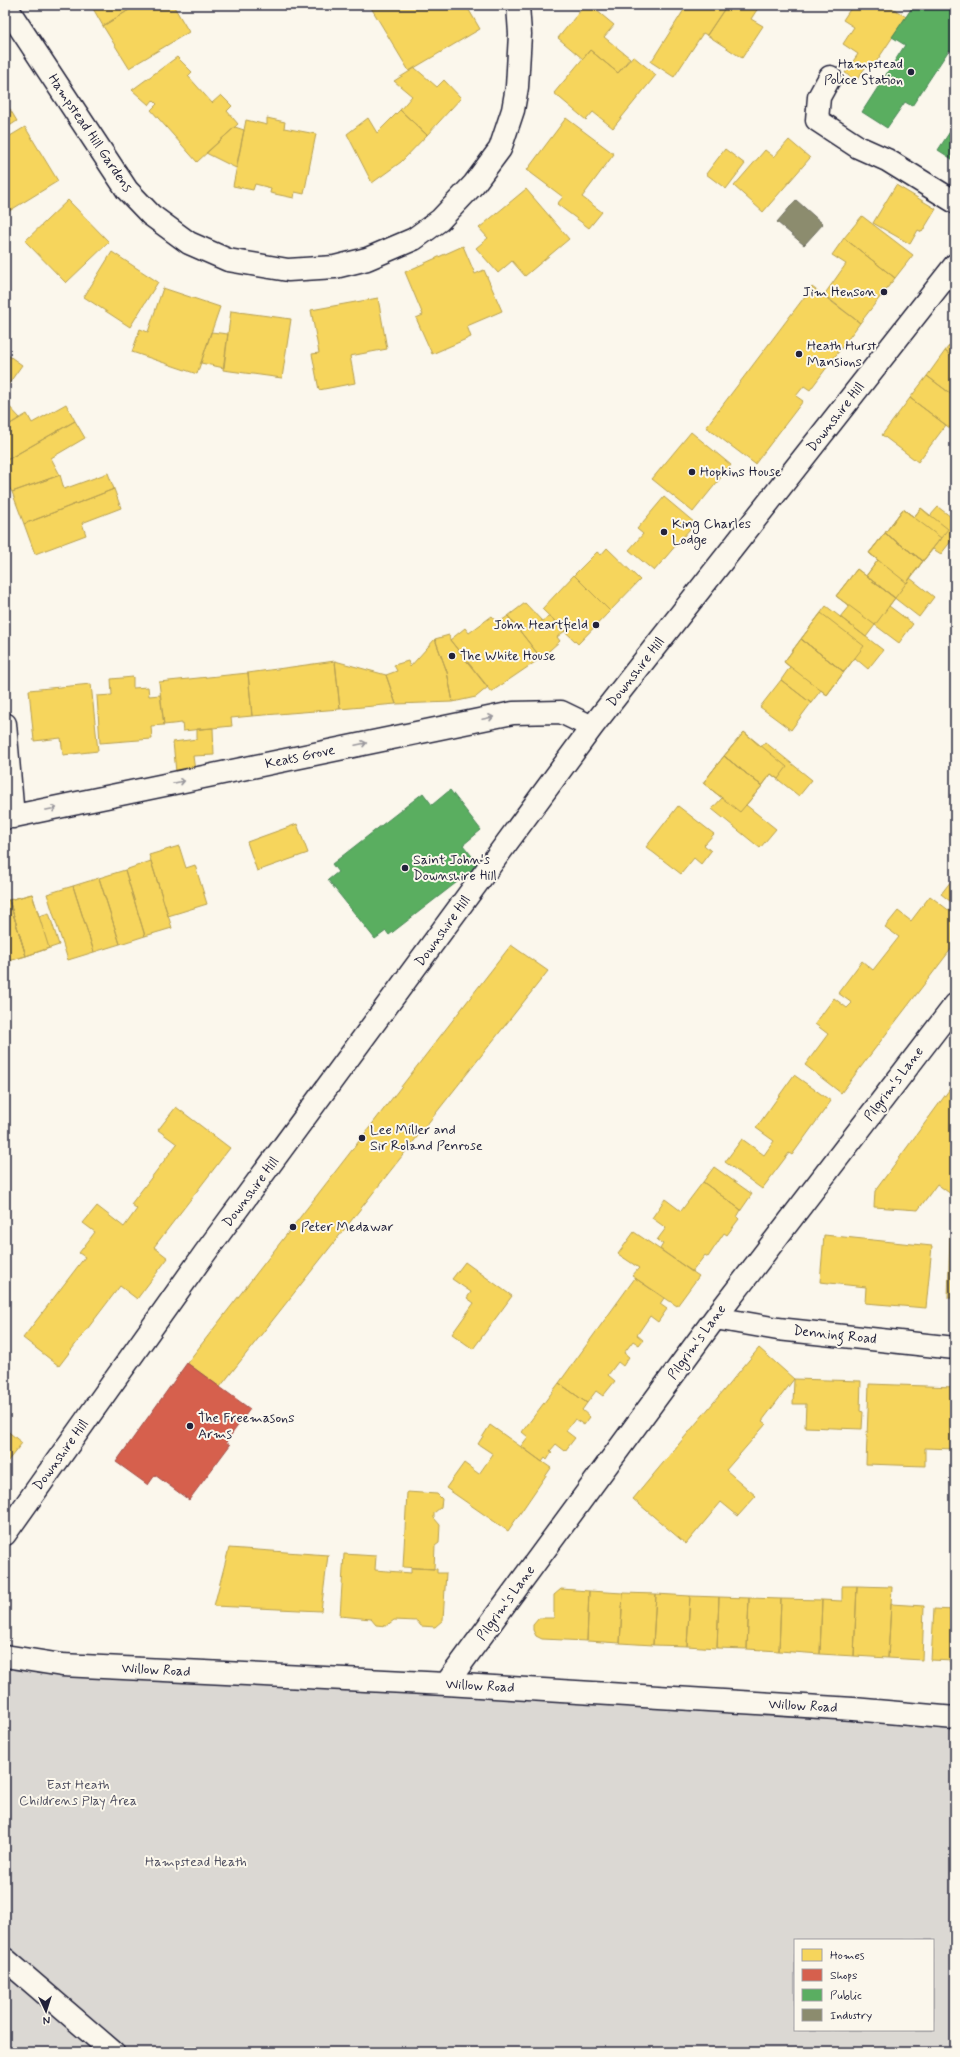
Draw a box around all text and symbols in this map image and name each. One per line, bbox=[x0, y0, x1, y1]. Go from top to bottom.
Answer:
place label: Hampstead Police Station bbox=[824, 55, 903, 89]
marker: Hampstead Police Station bbox=[906, 67, 916, 77]
street label: Hampstead Hill Gardens bbox=[44, 70, 137, 196]
place label: Jim Henson bbox=[802, 283, 876, 301]
marker: Jim Henson bbox=[879, 287, 889, 297]
place label: Heath Hurst Mansions bbox=[807, 337, 877, 371]
marker: Heath Hurst Mansions bbox=[794, 349, 804, 359]
street label: Downshire Hill bbox=[803, 378, 869, 456]
place label: Hopkins House bbox=[700, 463, 782, 481]
marker: Hopkins House bbox=[687, 467, 697, 477]
place label: King Charles Lodge bbox=[672, 515, 751, 550]
marker: King Charles Lodge bbox=[659, 527, 669, 537]
place label: John Heartfield bbox=[494, 616, 588, 634]
marker: John Heartfield bbox=[591, 620, 601, 630]
street label: Downshire Hill bbox=[603, 633, 669, 711]
place label: The White House bbox=[460, 647, 556, 665]
marker: The White House bbox=[447, 651, 457, 661]
one-way arrow bbox=[481, 714, 494, 722]
one-way arrow bbox=[354, 740, 367, 748]
street label: Keats Grove bbox=[264, 741, 337, 773]
one-way arrow bbox=[172, 778, 185, 786]
one-way arrow bbox=[45, 804, 58, 812]
place label: Saint John's Downshire Hill bbox=[413, 851, 497, 885]
marker: Saint John's Downshire Hill bbox=[400, 863, 410, 873]
street label: Downshire Hill bbox=[411, 892, 475, 970]
street label: Pilgrim's Lane bbox=[860, 1043, 929, 1125]
place label: Lee Miller and Sir Roland Penrose bbox=[370, 1121, 483, 1155]
marker: Lee Miller and Sir Roland Penrose bbox=[357, 1133, 367, 1143]
street label: Downshire Hill bbox=[219, 1153, 283, 1231]
place label: Peter Medawar bbox=[301, 1218, 394, 1236]
marker: Peter Medawar bbox=[288, 1222, 298, 1232]
street label: Pilgrim's Lane bbox=[664, 1301, 731, 1384]
street label: Denning Road bbox=[792, 1322, 878, 1350]
place label: The Freemasons Arms bbox=[198, 1409, 294, 1443]
street label: Downshire Hill bbox=[29, 1416, 93, 1494]
marker: The Freemasons Arms bbox=[185, 1421, 195, 1431]
street label: Pilgrim's Lane bbox=[473, 1562, 540, 1645]
street label: Willow Road bbox=[121, 1659, 191, 1681]
street label: Willow Road bbox=[445, 1675, 515, 1697]
street label: Willow Road bbox=[768, 1695, 838, 1717]
park label: East Heath Childrens Play Area bbox=[19, 1776, 137, 1810]
park label: Hampstead Heath bbox=[145, 1853, 247, 1871]
legend bbox=[794, 1939, 934, 2031]
text: Homes bbox=[830, 1948, 865, 1964]
text: Shops bbox=[830, 1968, 857, 1984]
text: Public bbox=[830, 1988, 862, 2004]
north arrow bbox=[26, 1991, 66, 2031]
text: Industry bbox=[830, 2008, 872, 2024]
text: N bbox=[42, 2013, 51, 2027]

